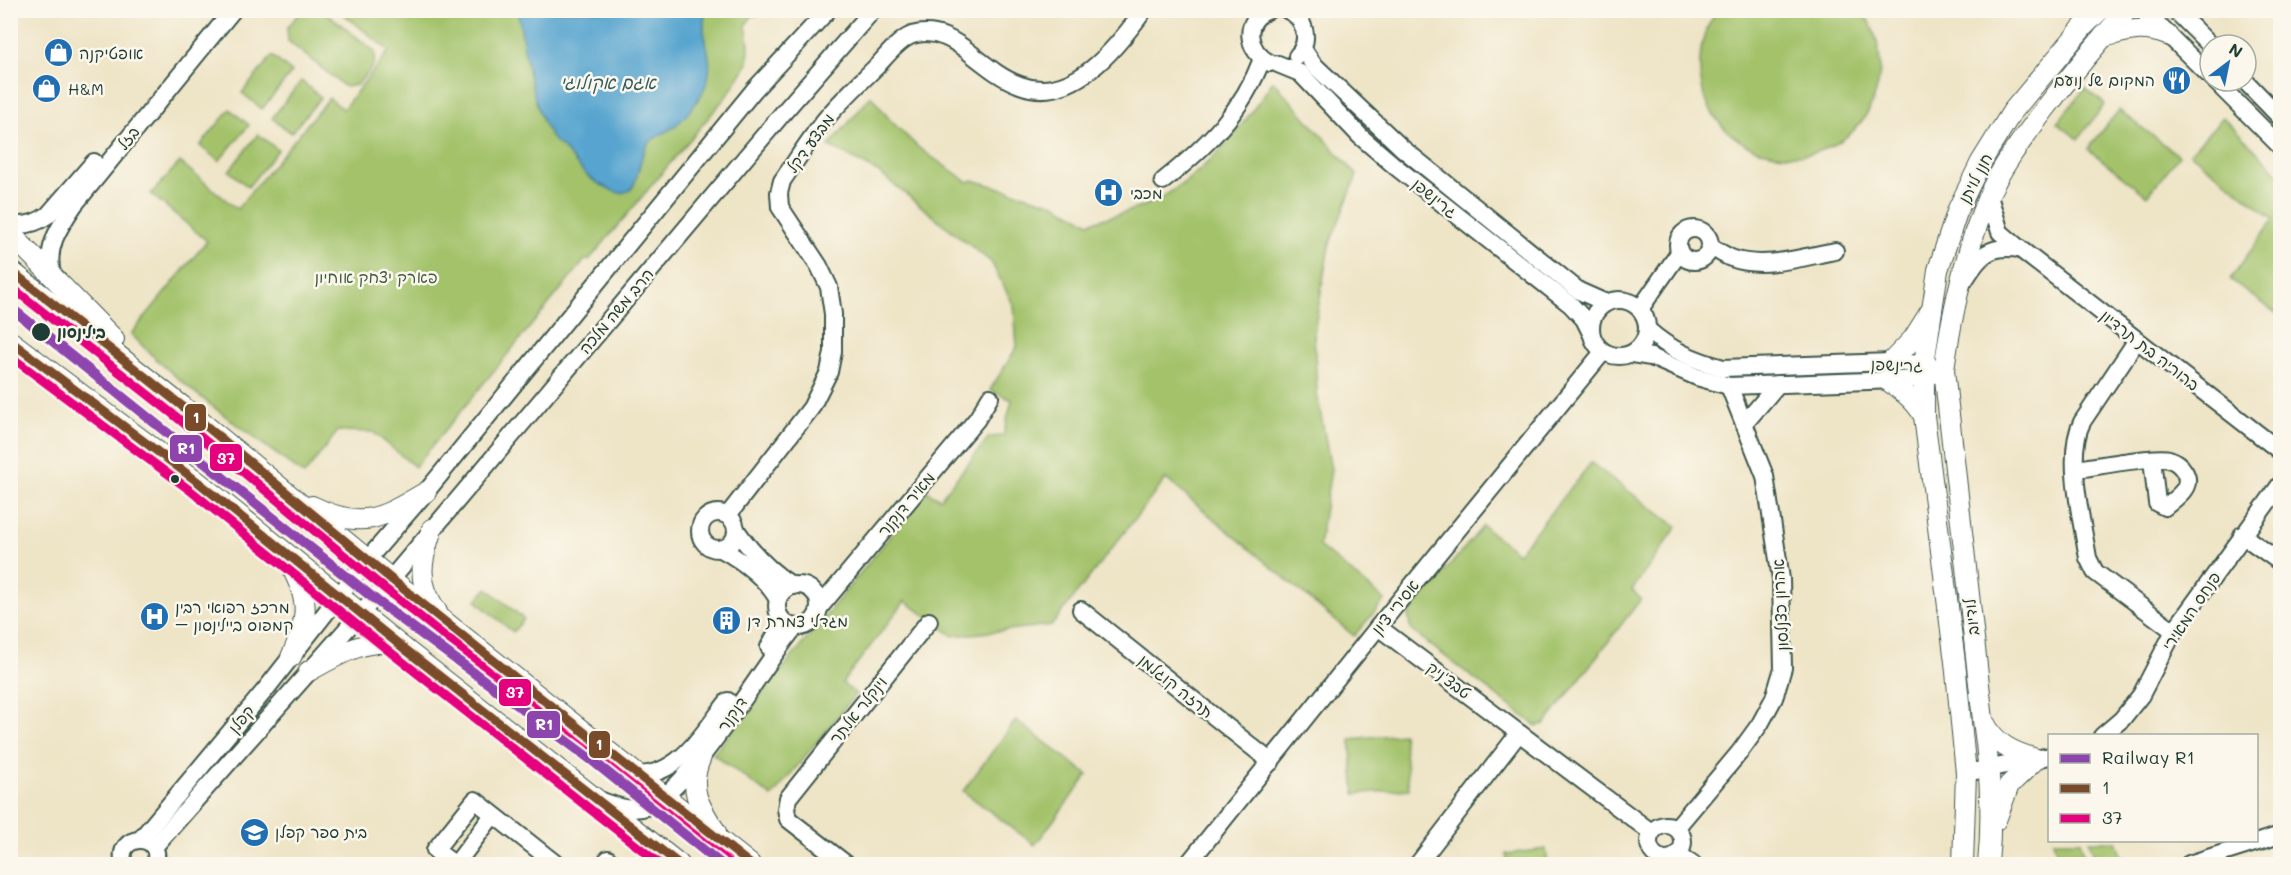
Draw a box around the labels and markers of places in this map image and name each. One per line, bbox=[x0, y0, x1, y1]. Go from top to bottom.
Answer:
shop icon: אופטיקנה bbox=[42, 37, 74, 69]
place label: אופטיקנה bbox=[79, 42, 143, 63]
restaurant icon: המקום של נועם bbox=[2160, 64, 2192, 96]
place label: המקום של נועם bbox=[2054, 69, 2155, 90]
shop icon: H&M bbox=[31, 73, 63, 105]
place label: H&M bbox=[68, 78, 104, 99]
hospital icon: מכבי bbox=[1093, 177, 1125, 209]
place label: מכבי bbox=[1130, 182, 1163, 203]
marker: בילינסון bbox=[30, 321, 52, 343]
place label: בילינסון bbox=[57, 321, 106, 342]
unlabelled marker bbox=[169, 473, 181, 485]
place label: מרכז רפואי רבין – קמפוס ביילינסון bbox=[175, 596, 293, 636]
hospital icon: מרכז רפואי רבין – קמפוס ביילינסון bbox=[138, 600, 170, 632]
building icon: מגדלי צמרת דן bbox=[710, 605, 742, 637]
place label: מגדלי צמרת דן bbox=[747, 610, 848, 632]
school or university icon: בית ספר קפלן bbox=[238, 816, 270, 848]
place label: בית ספר קפלן bbox=[275, 821, 367, 843]

